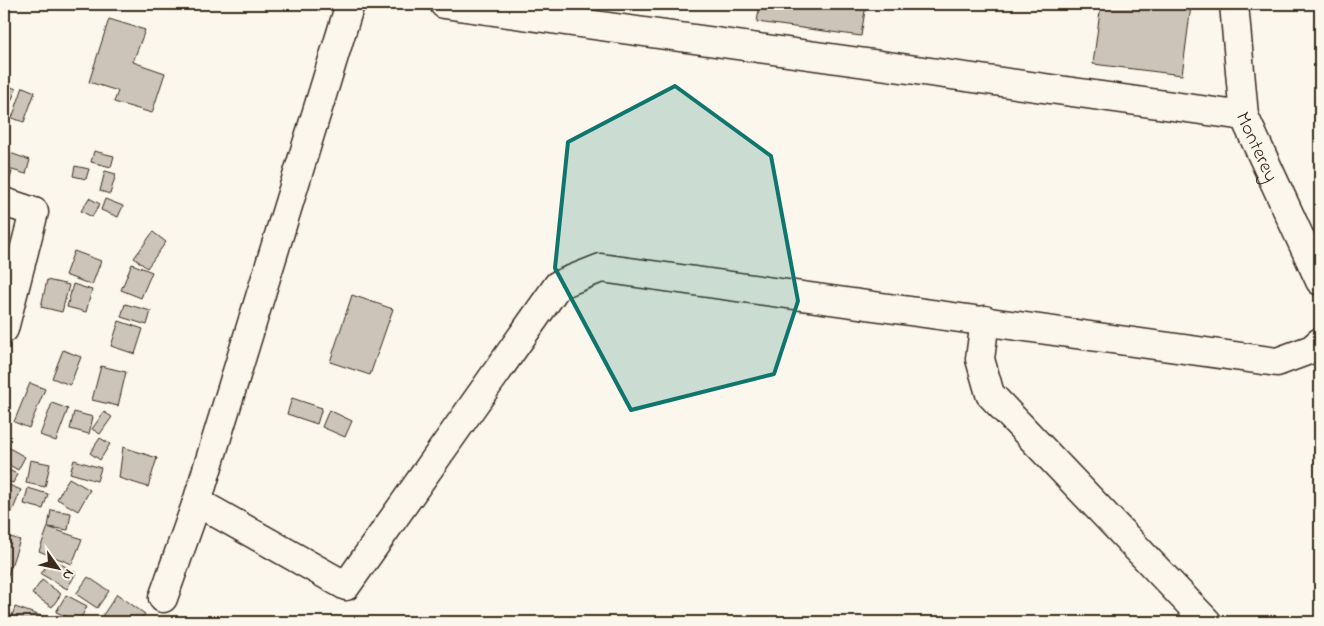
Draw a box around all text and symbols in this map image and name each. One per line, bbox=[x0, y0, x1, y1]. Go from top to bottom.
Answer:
street label: Monterey bbox=[1227, 108, 1285, 187]
north arrow bbox=[32, 544, 82, 594]
text: N bbox=[56, 565, 79, 584]

